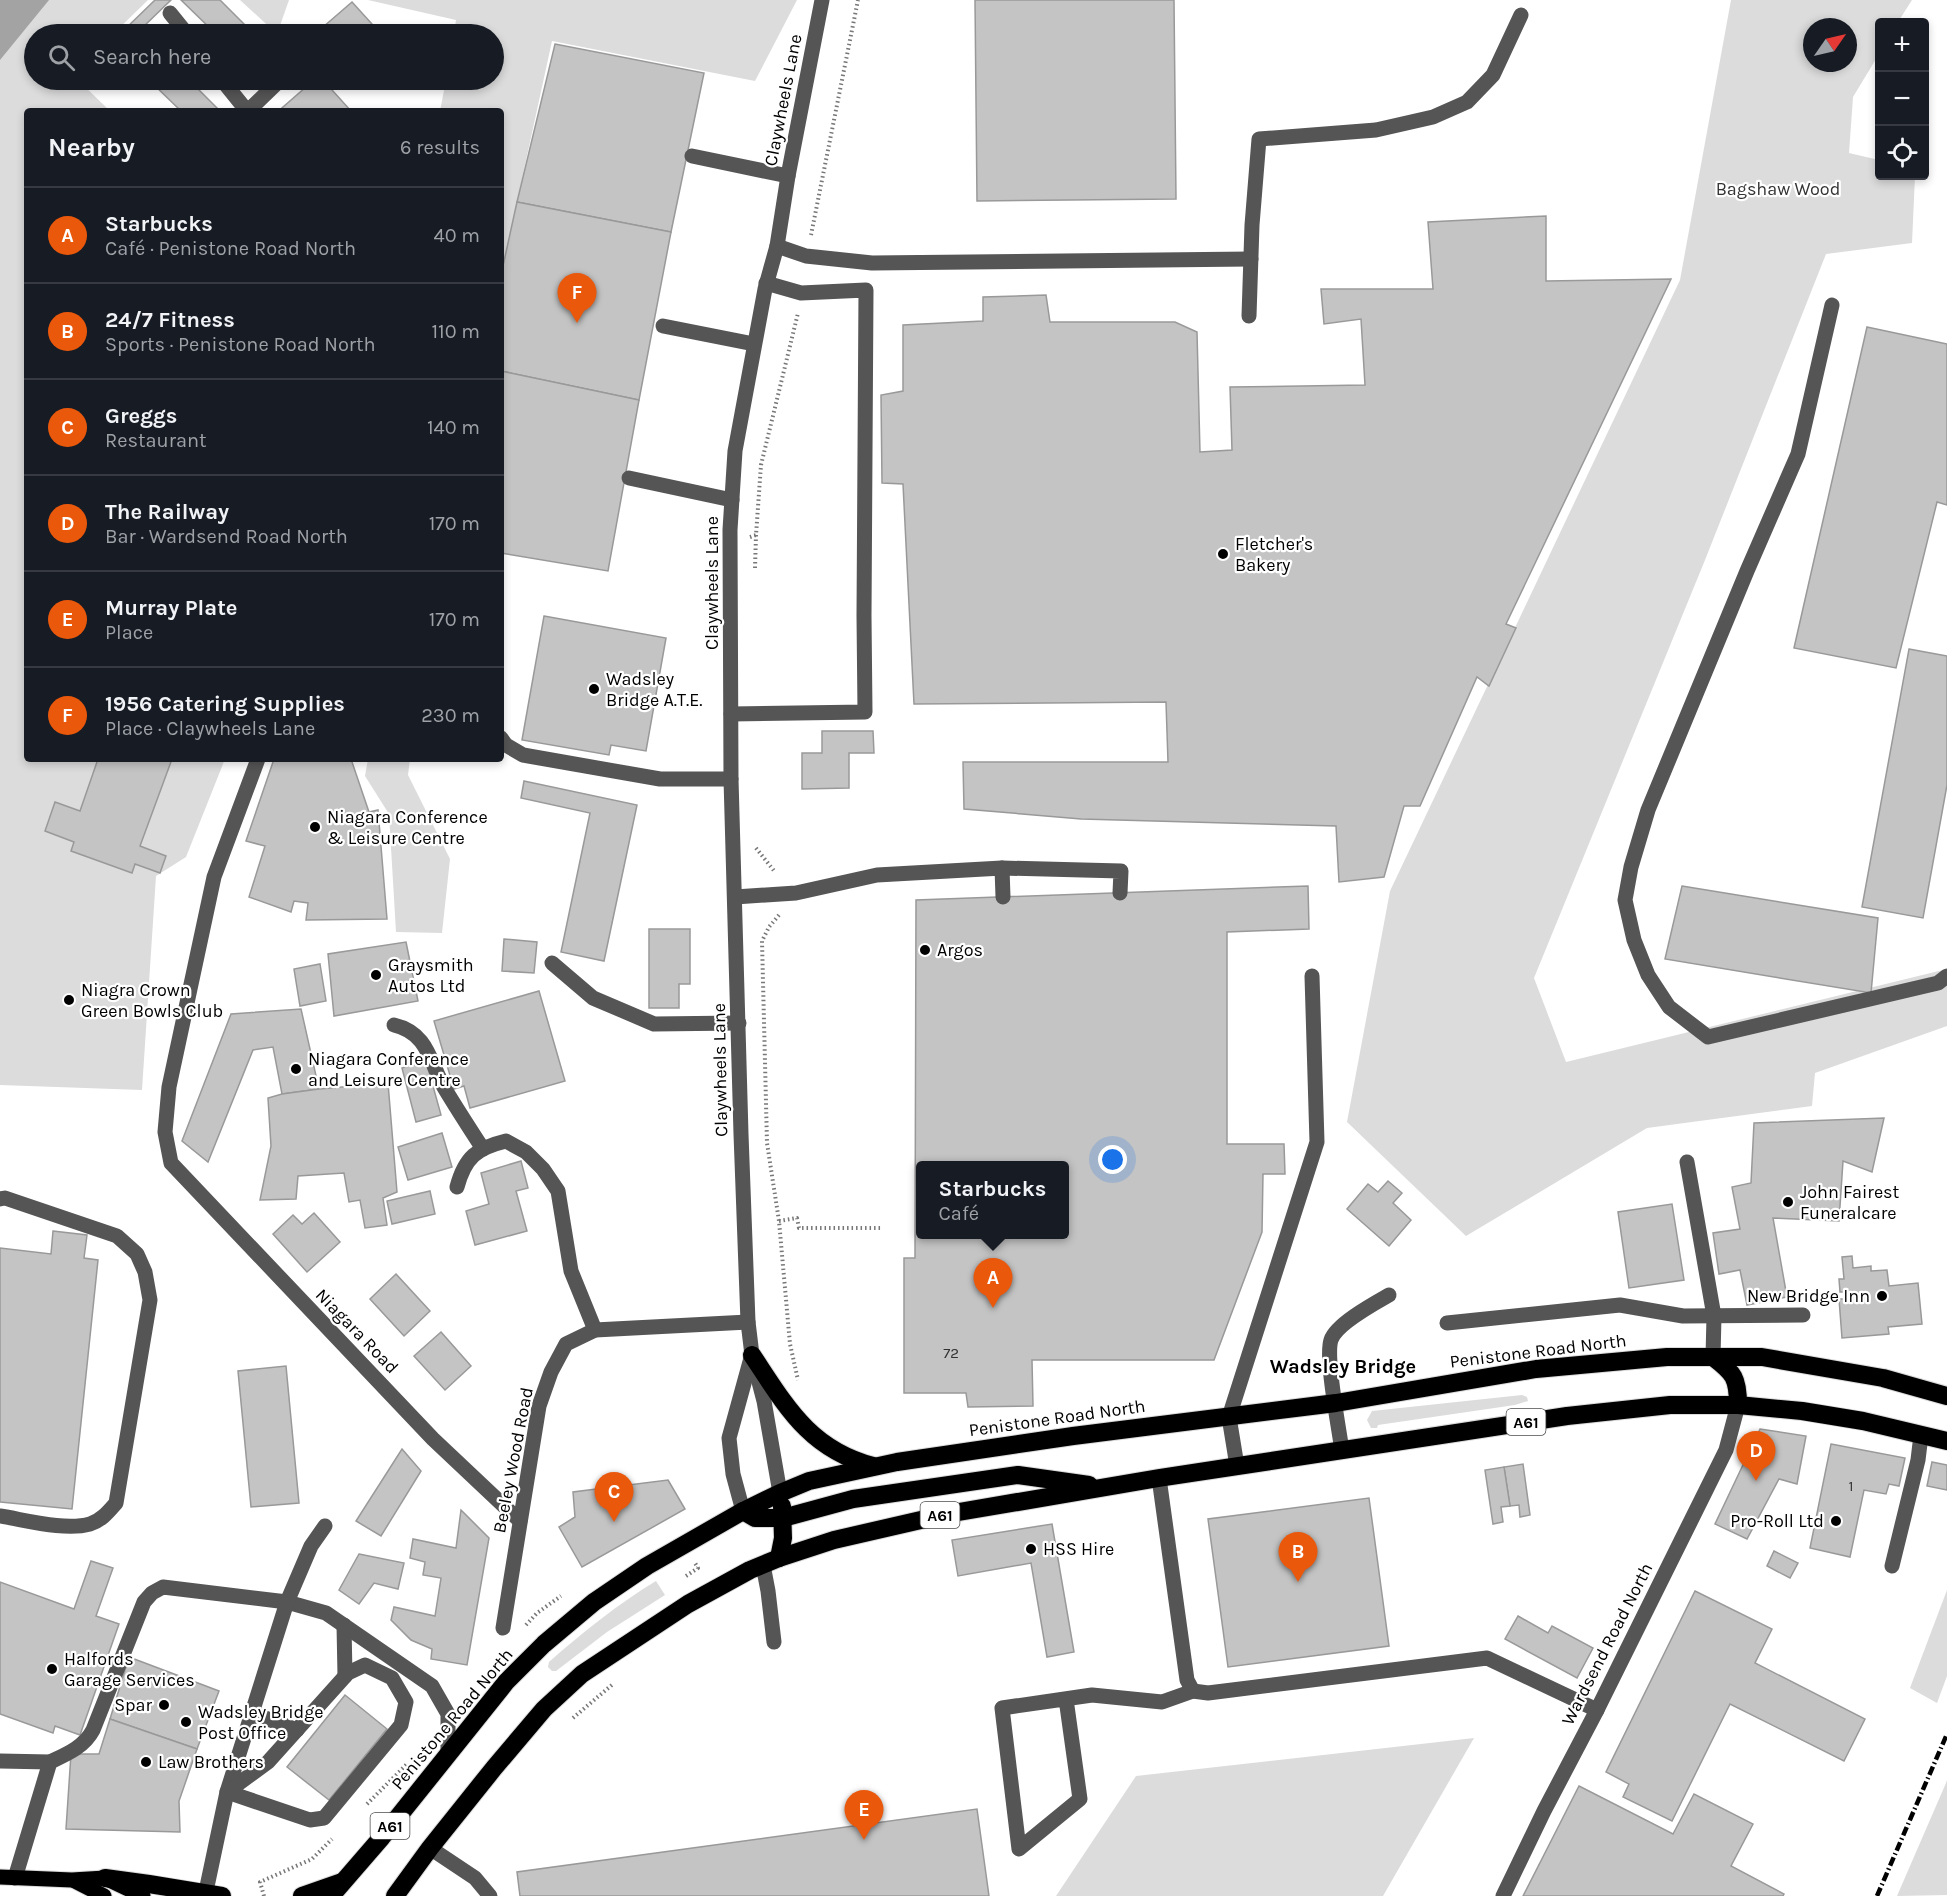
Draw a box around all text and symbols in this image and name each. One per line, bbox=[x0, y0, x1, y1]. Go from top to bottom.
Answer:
north arrow bbox=[1803, 18, 1857, 72]
map controls bbox=[1875, 18, 1929, 180]
button: + bbox=[1875, 18, 1929, 72]
search box bbox=[24, 24, 504, 90]
street label: Claywheels Lane bbox=[759, 32, 807, 168]
icon: search bbox=[45, 41, 78, 74]
text: Search here bbox=[93, 44, 211, 70]
button: − bbox=[1875, 72, 1929, 126]
button: locate bbox=[1875, 126, 1929, 180]
text: Nearby bbox=[48, 132, 135, 163]
text: 6 results bbox=[400, 136, 480, 159]
park label: Bagshaw Wood bbox=[1716, 178, 1840, 200]
text: Starbucks bbox=[105, 211, 213, 237]
text: A bbox=[61, 224, 74, 247]
text: 40 m bbox=[434, 224, 480, 247]
text: Café · Penistone Road North bbox=[105, 237, 356, 260]
pin: F bbox=[558, 274, 596, 323]
text: 24/7 Fitness bbox=[105, 307, 235, 333]
text: B bbox=[61, 320, 74, 343]
text: 110 m bbox=[431, 320, 480, 343]
text: Sports · Penistone Road North bbox=[105, 333, 376, 356]
text: Greggs bbox=[105, 403, 177, 429]
text: C bbox=[61, 416, 74, 439]
text: 140 m bbox=[427, 416, 480, 439]
text: Restaurant bbox=[105, 429, 207, 452]
text: The Railway bbox=[105, 499, 229, 525]
text: D bbox=[61, 512, 74, 535]
text: 170 m bbox=[429, 512, 480, 535]
street label: Claywheels Lane bbox=[701, 516, 723, 650]
text: Bar · Wardsend Road North bbox=[105, 525, 348, 548]
place label: Fletcher's Bakery bbox=[1235, 533, 1313, 576]
marker: Fletcher's Bakery bbox=[1216, 547, 1230, 561]
text: Murray Plate bbox=[105, 595, 238, 621]
text: E bbox=[62, 608, 73, 631]
text: 170 m bbox=[429, 608, 480, 631]
text: Place bbox=[105, 621, 153, 644]
place label: Wadsley Bridge A.T.E. bbox=[606, 668, 703, 711]
marker: Wadsley Bridge A.T.E. bbox=[587, 682, 601, 696]
text: 1956 Catering Supplies bbox=[105, 691, 345, 717]
text: F bbox=[62, 704, 73, 727]
text: 230 m bbox=[421, 704, 480, 727]
text: Place · Claywheels Lane bbox=[105, 717, 315, 740]
place label: Niagara Conference & Leisure Centre bbox=[327, 806, 488, 849]
marker: Niagara Conference & Leisure Centre bbox=[308, 820, 322, 834]
place label: Argos bbox=[937, 939, 983, 961]
marker: Argos bbox=[918, 943, 932, 957]
place label: Graysmith Autos Ltd bbox=[388, 954, 474, 997]
marker: Graysmith Autos Ltd bbox=[369, 968, 383, 982]
place label: Niagra Crown Green Bowls Club bbox=[81, 979, 223, 1022]
marker: Niagra Crown Green Bowls Club bbox=[62, 993, 76, 1007]
street label: Claywheels Lane bbox=[708, 1003, 732, 1137]
place label: Niagara Conference and Leisure Centre bbox=[308, 1048, 469, 1091]
marker: Niagara Conference and Leisure Centre bbox=[289, 1062, 303, 1076]
your location bbox=[1098, 1145, 1127, 1174]
popup bbox=[916, 1161, 1069, 1239]
text: Starbucks bbox=[939, 1176, 1046, 1202]
place label: John Fairest Funeralcare bbox=[1800, 1181, 1900, 1224]
marker: John Fairest Funeralcare bbox=[1781, 1195, 1795, 1209]
text: Café bbox=[939, 1202, 979, 1225]
pin: A bbox=[974, 1258, 1012, 1308]
street label: Niagara Road bbox=[311, 1284, 403, 1378]
place label: New Bridge Inn bbox=[1747, 1285, 1870, 1307]
marker: New Bridge Inn bbox=[1875, 1289, 1889, 1303]
street label: Penistone Road North bbox=[1448, 1329, 1628, 1373]
house number: 72 bbox=[943, 1344, 959, 1362]
district label: Wadsley Bridge bbox=[1270, 1355, 1416, 1378]
street label: Beeley Wood Road bbox=[488, 1385, 538, 1535]
street label: Penistone Road North bbox=[967, 1395, 1147, 1441]
road number: A61 bbox=[1506, 1409, 1546, 1435]
pin: D bbox=[1736, 1432, 1776, 1481]
pin: C bbox=[594, 1472, 634, 1522]
house number: 1 bbox=[1849, 1477, 1853, 1495]
road number: A61 bbox=[920, 1502, 960, 1528]
place label: Pro-Roll Ltd bbox=[1730, 1510, 1824, 1532]
marker: Pro-Roll Ltd bbox=[1829, 1514, 1843, 1528]
pin: B bbox=[1278, 1532, 1318, 1582]
place label: HSS Hire bbox=[1043, 1538, 1114, 1560]
marker: HSS Hire bbox=[1024, 1542, 1038, 1556]
street label: Wardsend Road North bbox=[1557, 1559, 1657, 1729]
street label: Penistone Road North bbox=[386, 1644, 518, 1794]
place label: Halfords Garage Services bbox=[64, 1648, 195, 1691]
marker: Halfords Garage Services bbox=[45, 1662, 59, 1676]
place label: Spar bbox=[114, 1694, 152, 1716]
marker: Spar bbox=[157, 1698, 171, 1712]
place label: Wadsley Bridge Post Office bbox=[198, 1701, 324, 1744]
marker: Wadsley Bridge Post Office bbox=[179, 1715, 193, 1729]
place label: Law Brothers bbox=[158, 1751, 264, 1773]
marker: Law Brothers bbox=[139, 1755, 153, 1769]
pin: E bbox=[844, 1790, 884, 1840]
road number: A61 bbox=[370, 1813, 410, 1839]

